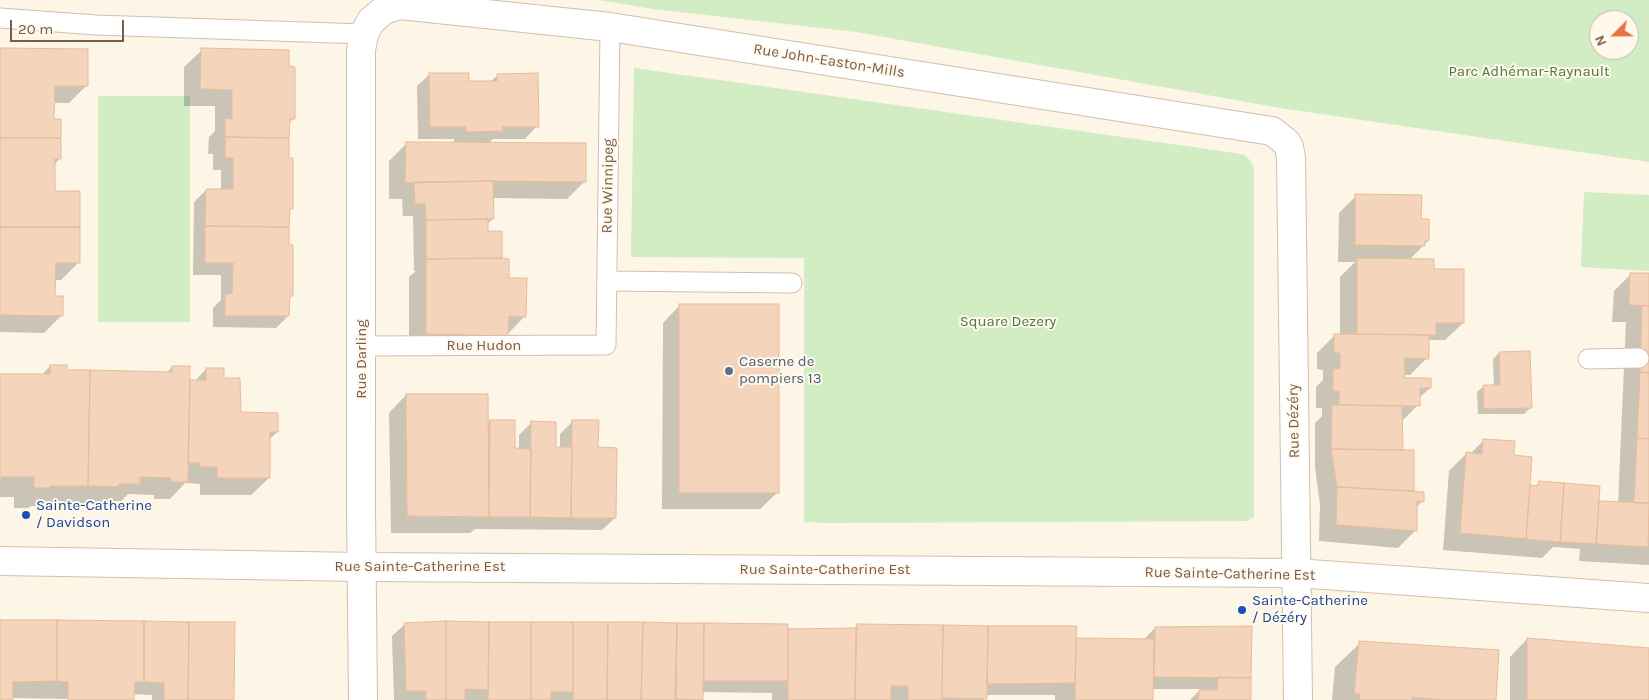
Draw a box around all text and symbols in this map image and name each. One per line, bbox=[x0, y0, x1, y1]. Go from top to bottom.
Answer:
scale bar bbox=[12, 10, 126, 42]
north arrow bbox=[1589, 10, 1639, 60]
text: 20 m bbox=[18, 20, 53, 38]
text: N bbox=[1591, 33, 1610, 49]
street label: Rue John-Easton-Mills bbox=[752, 40, 906, 82]
park label: Parc Adhémar-Raynault bbox=[1448, 63, 1610, 81]
street label: Rue Winnipeg bbox=[598, 138, 618, 234]
park label: Square Dezery bbox=[960, 313, 1056, 331]
street label: Rue Darling bbox=[353, 319, 371, 399]
street label: Rue Hudon bbox=[447, 337, 521, 355]
place label: Caserne de pompiers 13 bbox=[739, 353, 822, 388]
marker: Caserne de pompiers 13 bbox=[723, 365, 735, 377]
street label: Rue Dézéry bbox=[1284, 384, 1304, 458]
place label: Sainte-Catherine / Davidson bbox=[36, 497, 152, 532]
marker: Sainte-Catherine / Davidson bbox=[20, 509, 32, 521]
street label: Rue Sainte-Catherine Est bbox=[335, 558, 505, 576]
street label: Rue Sainte-Catherine Est bbox=[740, 561, 910, 579]
street label: Rue Sainte-Catherine Est bbox=[1144, 564, 1316, 584]
place label: Sainte-Catherine / Dézéry bbox=[1252, 592, 1368, 627]
marker: Sainte-Catherine / Dézéry bbox=[1236, 604, 1248, 616]

